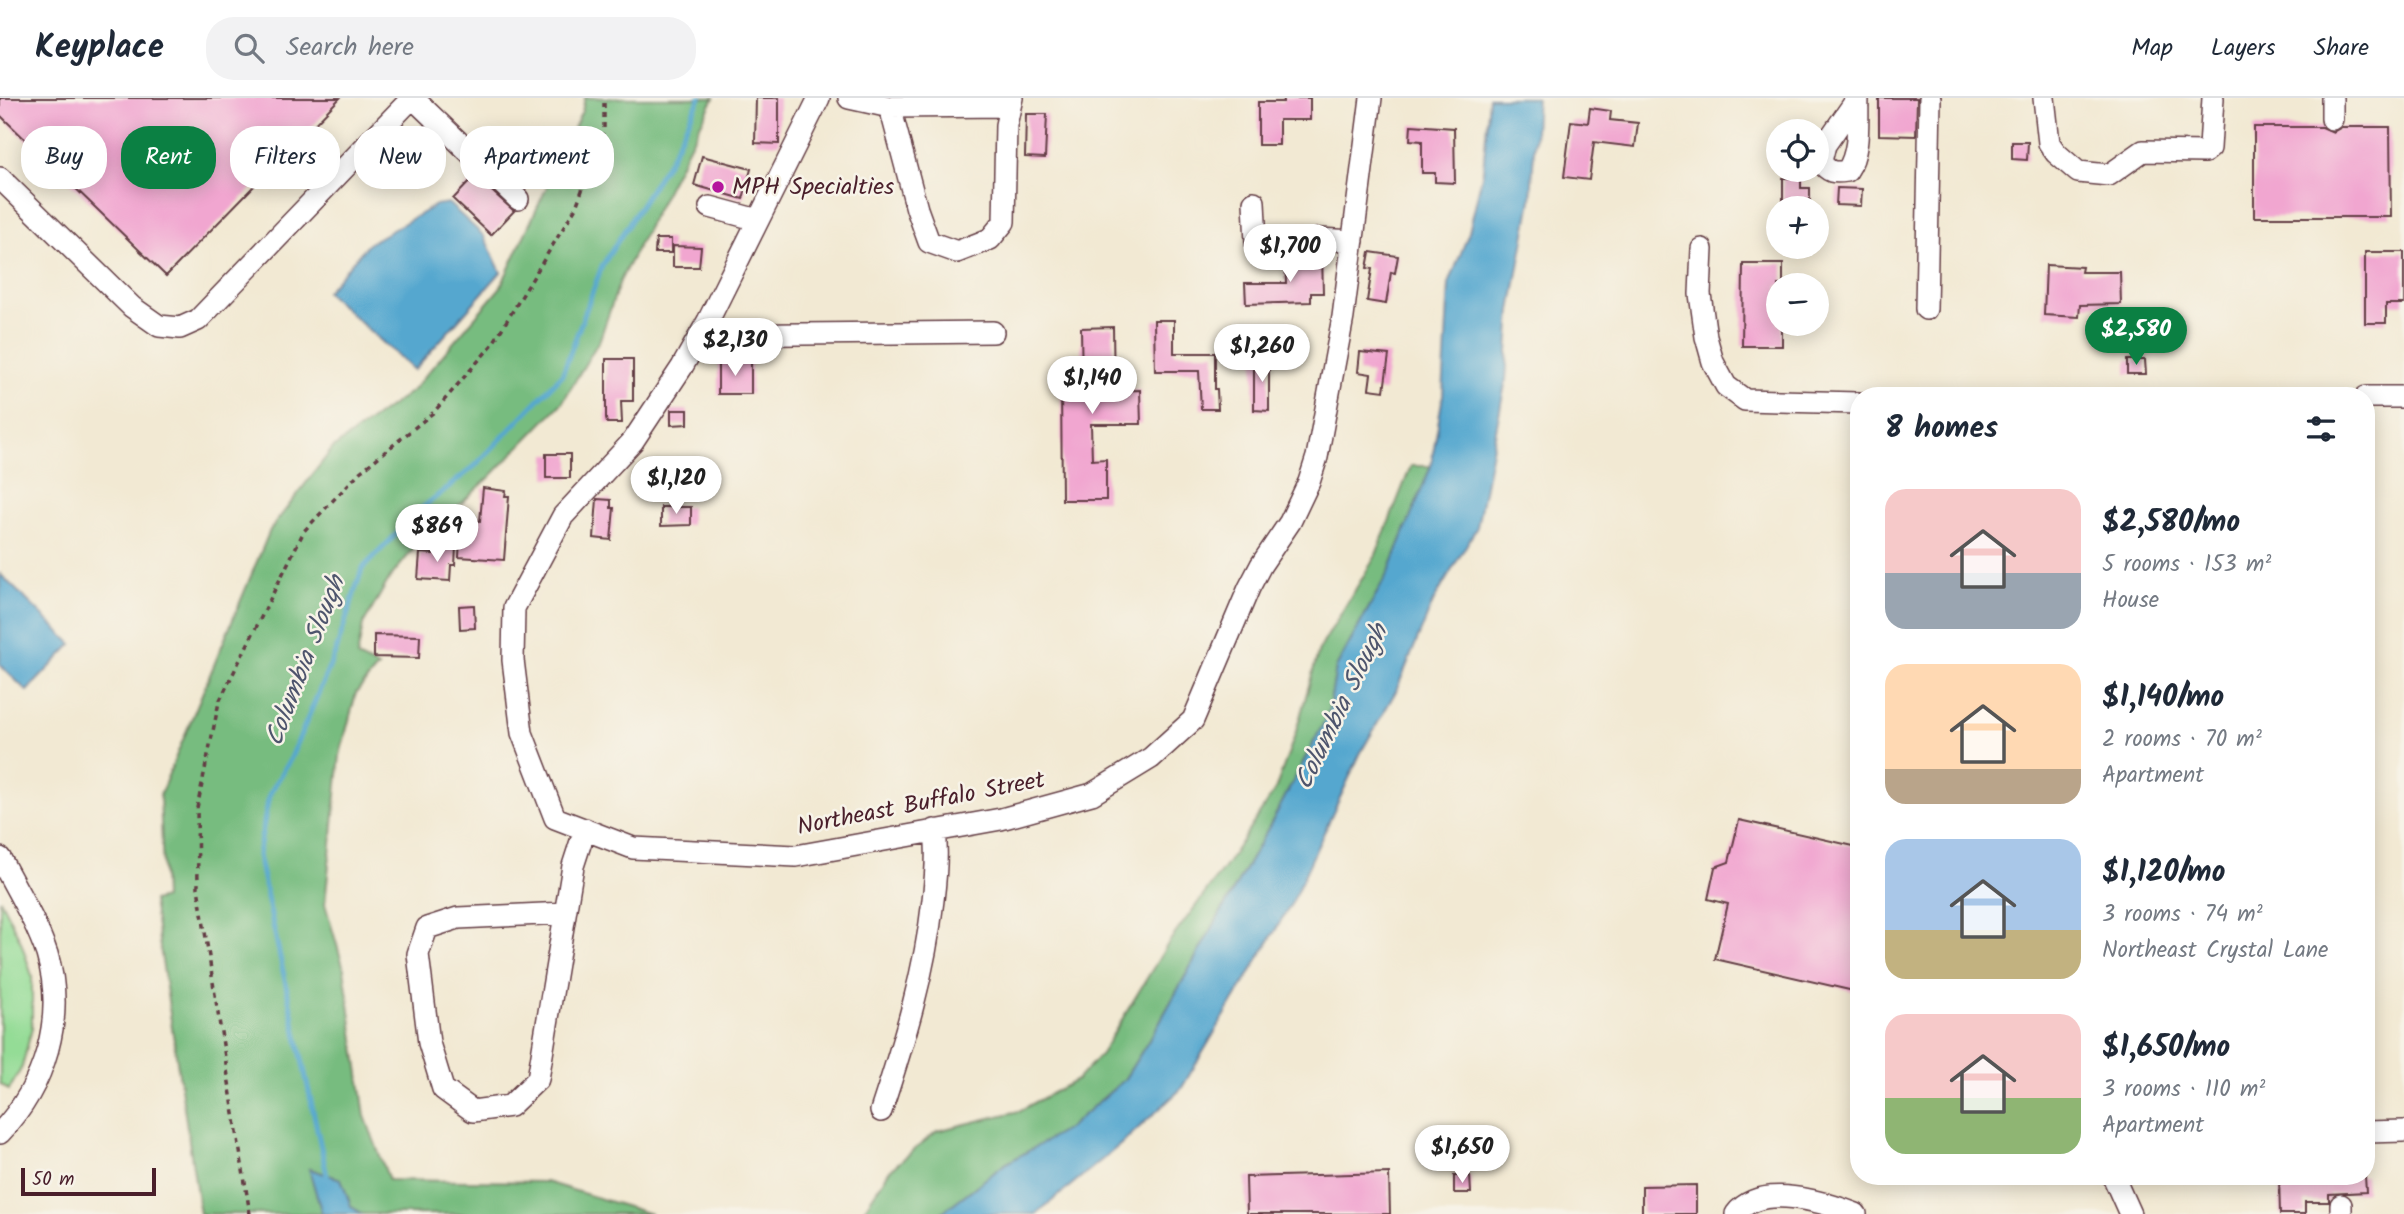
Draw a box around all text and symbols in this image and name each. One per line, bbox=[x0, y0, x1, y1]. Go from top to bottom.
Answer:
search box bbox=[206, 17, 696, 80]
text: Keyplace bbox=[35, 22, 164, 75]
text: Search here bbox=[286, 27, 414, 69]
icon: search bbox=[230, 29, 268, 67]
text: Map bbox=[2131, 29, 2173, 68]
text: Layers bbox=[2211, 29, 2275, 68]
text: Share bbox=[2313, 29, 2369, 68]
map controls bbox=[1766, 119, 1829, 336]
button: locate bbox=[1766, 119, 1829, 182]
chip: Buy bbox=[21, 126, 107, 189]
chip: Rent bbox=[121, 126, 216, 189]
chip: Filters bbox=[230, 126, 340, 189]
chip: New bbox=[354, 126, 446, 189]
chip: Apartment bbox=[460, 126, 614, 189]
place label: MPH Specialties bbox=[732, 168, 894, 207]
marker: MPH Specialties bbox=[710, 179, 726, 195]
button: + bbox=[1766, 196, 1829, 259]
pin: $1,700 bbox=[1233, 225, 1347, 284]
text: $1,700 bbox=[1259, 229, 1321, 265]
button: − bbox=[1766, 273, 1829, 336]
pin: $2,580 bbox=[2079, 308, 2193, 367]
text: $2,580 bbox=[2101, 312, 2171, 348]
pin: $2,130 bbox=[678, 318, 792, 378]
text: $2,130 bbox=[703, 323, 767, 359]
pin: $1,260 bbox=[1205, 324, 1319, 384]
text: $1,260 bbox=[1230, 329, 1294, 365]
pin: $1,140 bbox=[1035, 356, 1149, 416]
text: $1,140 bbox=[1063, 361, 1121, 397]
text: 8 homes bbox=[1885, 405, 1998, 453]
icon: filters bbox=[2302, 410, 2340, 448]
pin: $1,120 bbox=[619, 456, 733, 516]
text: $1,120 bbox=[647, 461, 705, 497]
text: $2,580/mo bbox=[2102, 499, 2240, 547]
pin: $869 bbox=[396, 504, 478, 564]
text: $869 bbox=[411, 509, 463, 545]
icon: home bbox=[1941, 517, 2025, 601]
text: 5 rooms · 153 m² bbox=[2102, 547, 2271, 583]
water label: Columbia Slough bbox=[254, 567, 359, 753]
text: House bbox=[2102, 583, 2159, 619]
water label: Columbia Slough bbox=[1284, 615, 1401, 797]
text: $1,140/mo bbox=[2102, 674, 2224, 722]
icon: home bbox=[1941, 692, 2025, 776]
text: 2 rooms · 70 m² bbox=[2102, 722, 2262, 758]
text: Apartment bbox=[2102, 758, 2204, 794]
street label: Northeast Buffalo Street bbox=[794, 761, 1049, 847]
text: $1,120/mo bbox=[2102, 849, 2225, 897]
icon: home bbox=[1941, 867, 2025, 951]
text: 3 rooms · 74 m² bbox=[2102, 897, 2263, 933]
text: Northeast Crystal Lane bbox=[2102, 933, 2328, 969]
text: $1,650/mo bbox=[2102, 1024, 2230, 1072]
icon: home bbox=[1941, 1042, 2025, 1126]
text: 3 rooms · 110 m² bbox=[2102, 1072, 2265, 1108]
text: Apartment bbox=[2102, 1108, 2204, 1144]
pin: $1,650 bbox=[1405, 1126, 1519, 1185]
text: $1,650 bbox=[1431, 1130, 1493, 1166]
scale bar bbox=[21, 1165, 156, 1197]
text: 50 m bbox=[32, 1165, 74, 1195]

